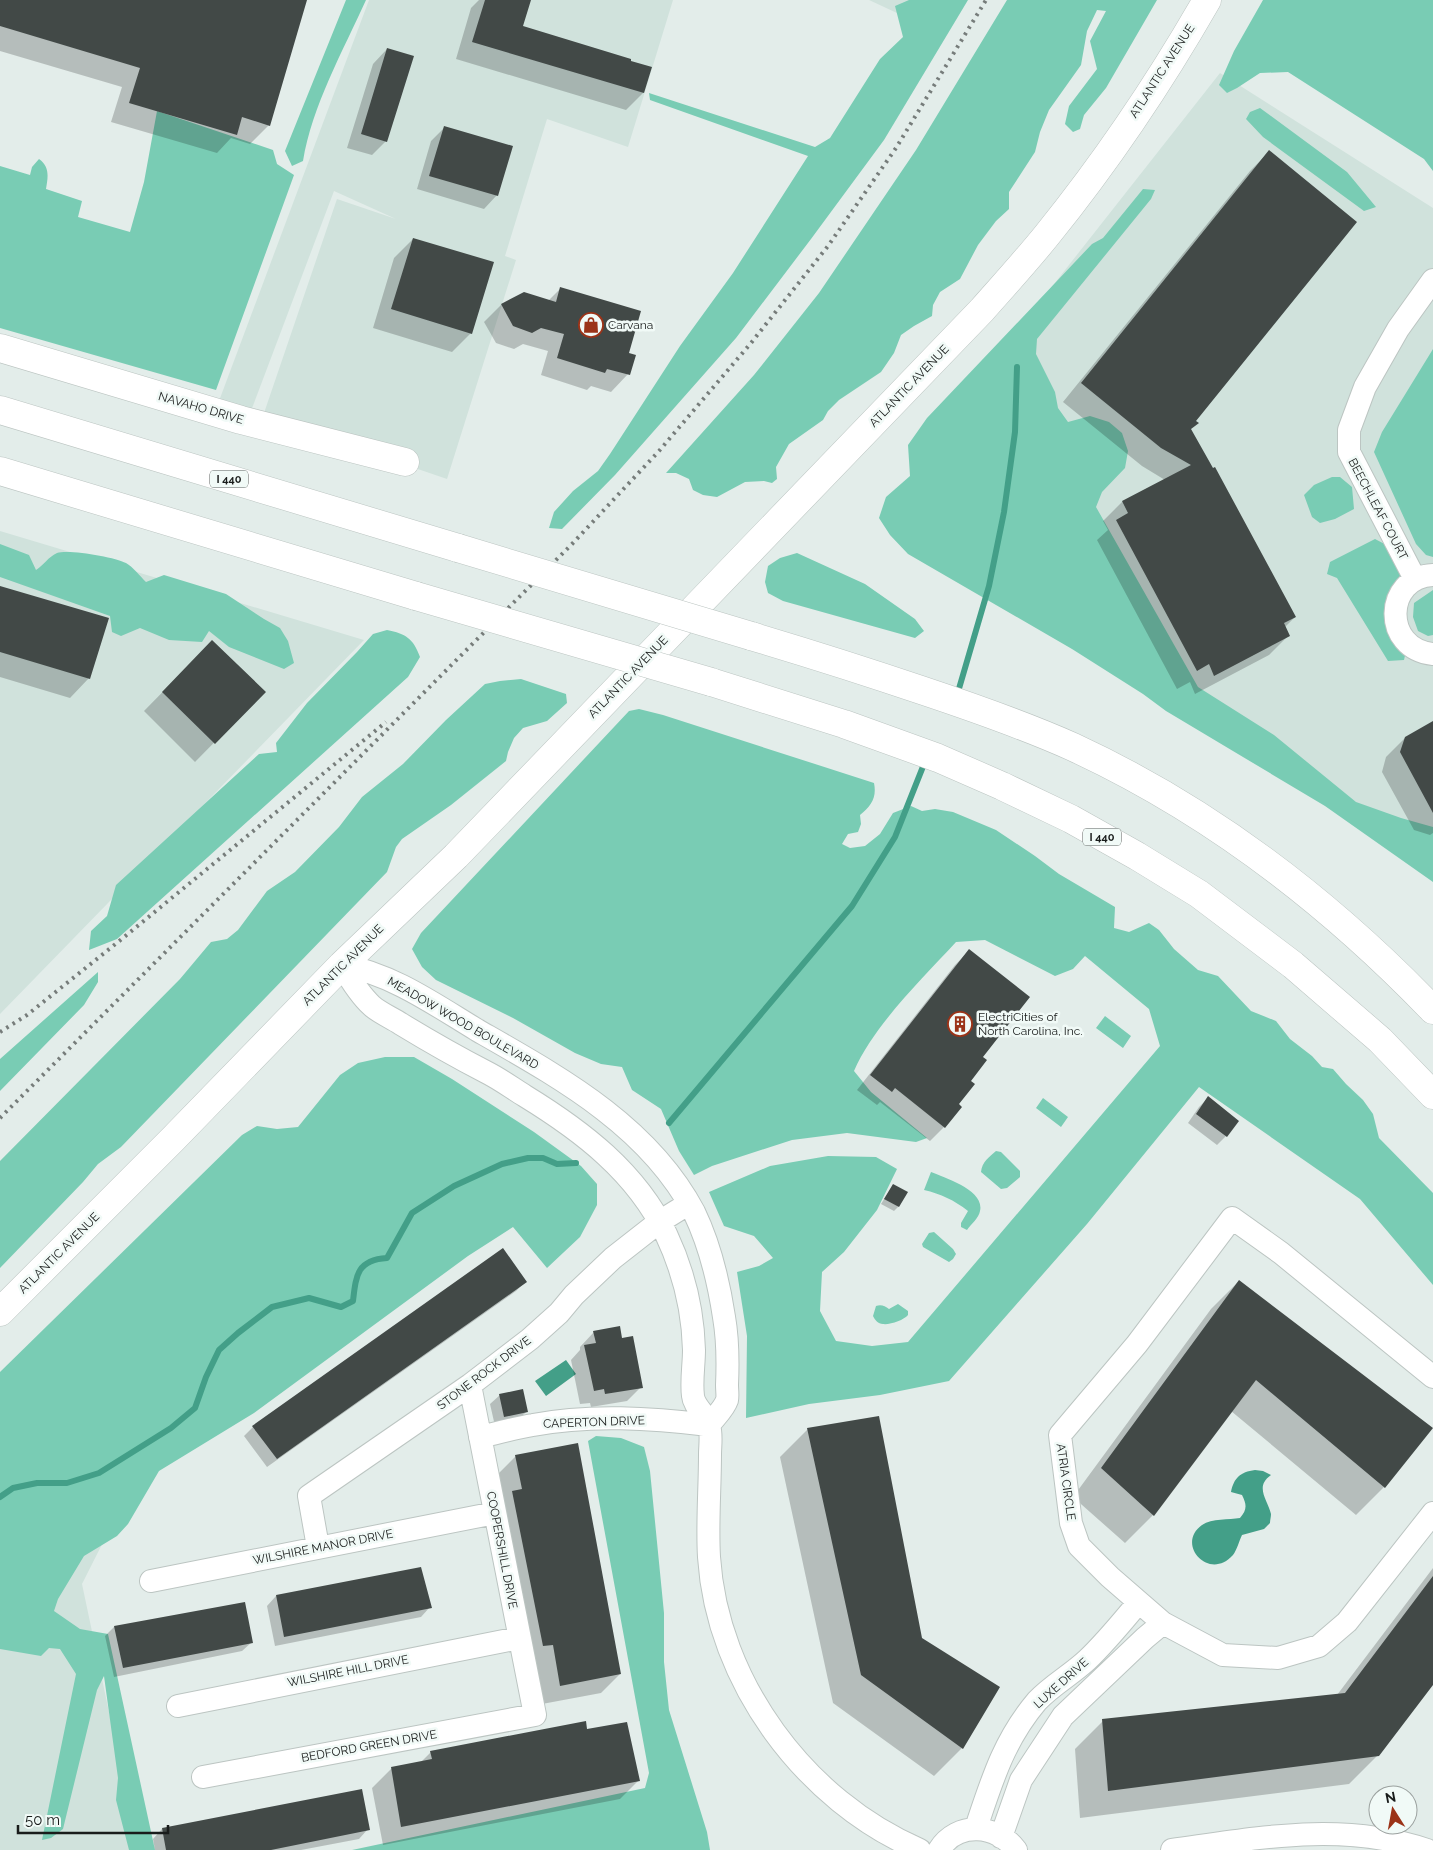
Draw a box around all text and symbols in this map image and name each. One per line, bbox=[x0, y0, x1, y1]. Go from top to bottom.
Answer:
street label: ATLANTIC AVENUE bbox=[1127, 22, 1197, 120]
shop icon: Carvana bbox=[578, 312, 604, 338]
place label: Carvana bbox=[608, 318, 653, 332]
street label: ATLANTIC AVENUE bbox=[866, 342, 952, 430]
street label: NAVAHO DRIVE bbox=[157, 389, 245, 427]
street label: BEECHLEAF COURT bbox=[1345, 456, 1411, 563]
road number: I 440 bbox=[210, 470, 248, 488]
street label: ATLANTIC AVENUE bbox=[585, 633, 671, 721]
road number: I 440 bbox=[1083, 829, 1121, 846]
street label: ATLANTIC AVENUE bbox=[300, 922, 386, 1008]
street label: MEADOW WOOD BOULEVARD bbox=[385, 974, 541, 1072]
place label: ElectriCities of North Carolina, Inc. bbox=[978, 1010, 1083, 1038]
building icon: ElectriCities of North Carolina, Inc. bbox=[947, 1011, 973, 1037]
street label: ATLANTIC AVENUE bbox=[16, 1210, 102, 1296]
street label: STONE ROCK DRIVE bbox=[434, 1333, 534, 1413]
street label: CAPERTON DRIVE bbox=[543, 1413, 645, 1431]
street label: ATRIA CIRCLE bbox=[1054, 1442, 1078, 1522]
street label: COOPERSHILL DRIVE bbox=[484, 1490, 520, 1610]
street label: WILSHIRE MANOR DRIVE bbox=[252, 1527, 394, 1567]
street label: WILSHIRE HILL DRIVE bbox=[286, 1652, 410, 1690]
street label: LUXE DRIVE bbox=[1031, 1655, 1091, 1711]
street label: BEDFORD GREEN DRIVE bbox=[300, 1727, 438, 1765]
north arrow bbox=[1368, 1785, 1418, 1835]
text: N bbox=[1384, 1788, 1397, 1806]
scale bar bbox=[18, 1802, 168, 1834]
text: 50 m bbox=[25, 1811, 60, 1829]

